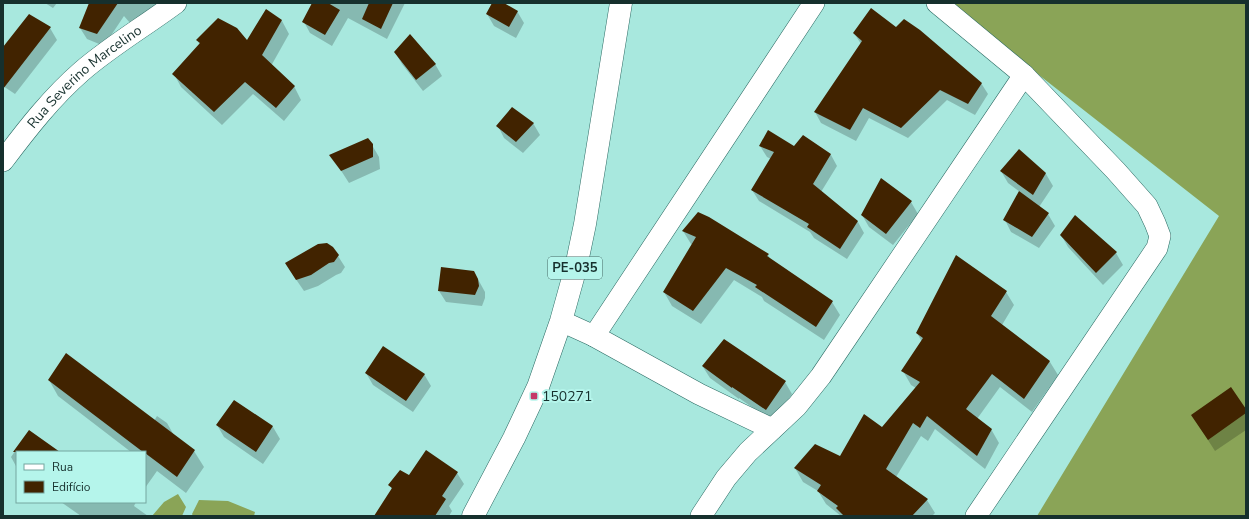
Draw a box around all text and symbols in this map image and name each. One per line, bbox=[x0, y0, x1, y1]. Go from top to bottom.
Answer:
street label: Rua Severino Marcelino bbox=[23, 20, 145, 132]
road number: PE-035 bbox=[548, 257, 602, 279]
place label: 150271 bbox=[542, 387, 592, 406]
marker: 150271 bbox=[529, 391, 539, 401]
legend bbox=[16, 451, 146, 503]
text: Rua bbox=[52, 459, 73, 475]
text: Edifício bbox=[52, 479, 91, 495]

